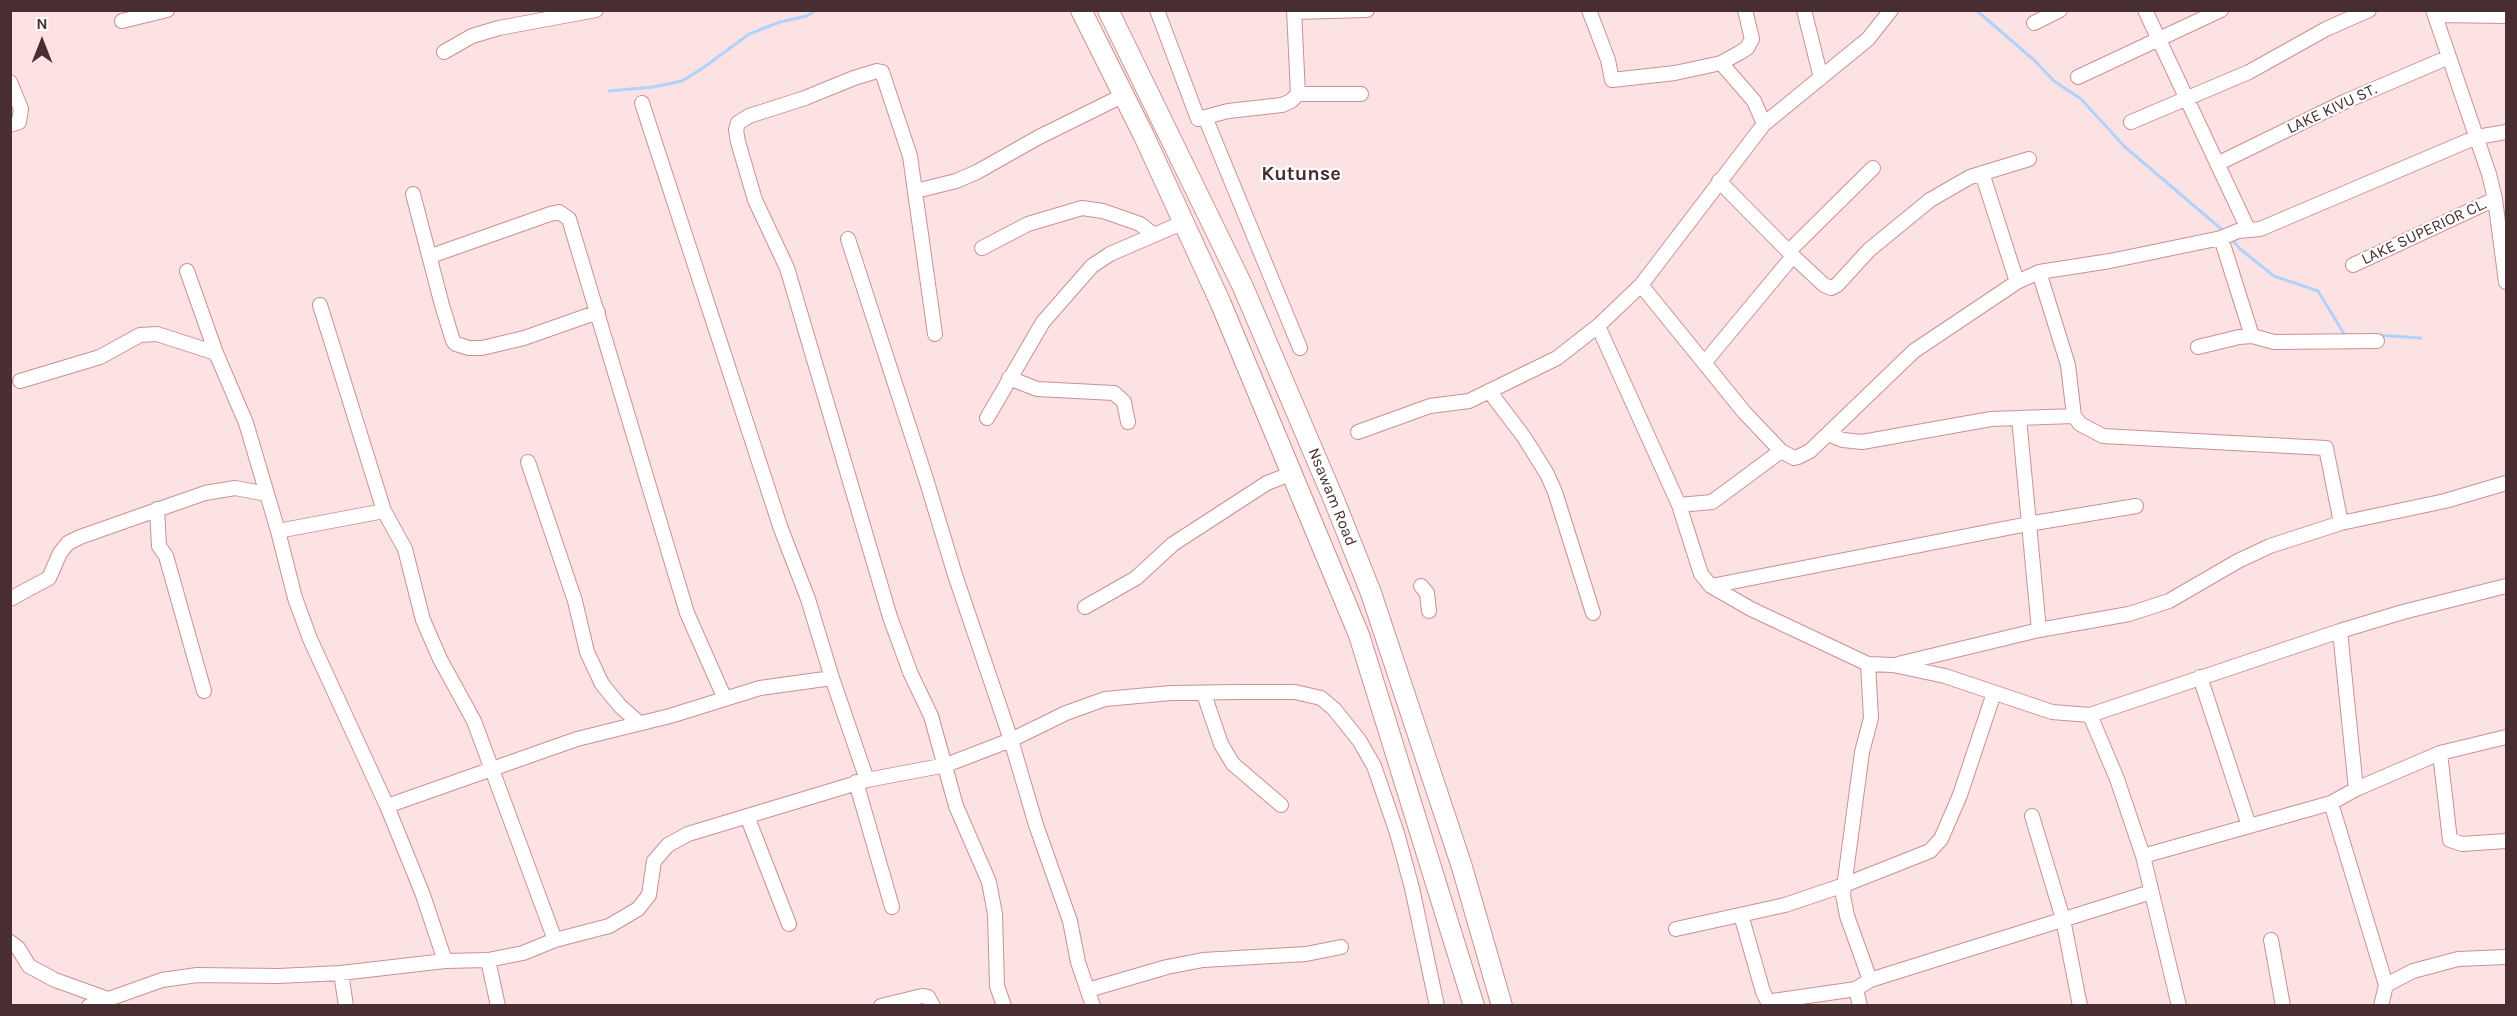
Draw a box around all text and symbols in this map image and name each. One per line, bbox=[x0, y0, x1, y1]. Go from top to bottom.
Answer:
north arrow bbox=[12, 12, 72, 72]
text: N bbox=[36, 14, 48, 33]
street label: LAKE KIVU ST. bbox=[2284, 80, 2380, 138]
district label: Kutunse bbox=[1261, 162, 1341, 186]
street label: LAKE SUPERIOR CL. bbox=[2359, 195, 2489, 269]
street label: Nsawam Road bbox=[1304, 445, 1360, 549]

